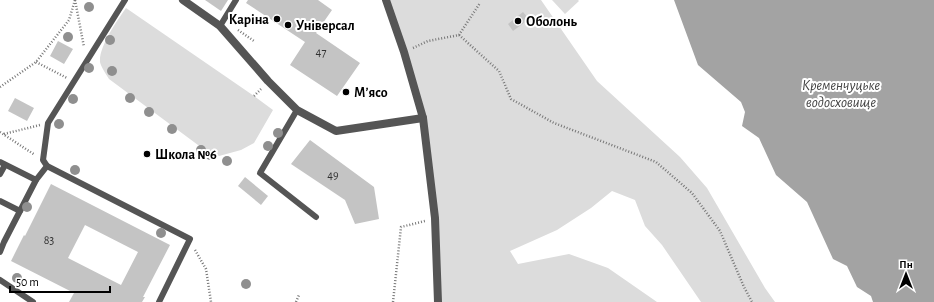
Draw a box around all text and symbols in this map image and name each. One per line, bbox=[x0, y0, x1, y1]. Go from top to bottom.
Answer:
place label: Каріна bbox=[229, 13, 269, 27]
marker: Каріна bbox=[272, 14, 282, 24]
place label: Оболонь bbox=[526, 15, 578, 29]
marker: Оболонь bbox=[513, 16, 523, 26]
place label: Універсал bbox=[296, 19, 355, 33]
marker: Універсал bbox=[283, 20, 293, 30]
house number: 47 bbox=[316, 46, 326, 58]
water label: Кременчуцьке водосховище bbox=[802, 78, 881, 110]
place label: М’ясо bbox=[354, 86, 388, 100]
marker: М’ясо bbox=[341, 87, 351, 97]
place label: Школа №6 bbox=[155, 148, 217, 162]
marker: Школа №6 bbox=[142, 149, 152, 159]
house number: 49 bbox=[327, 169, 339, 181]
house number: 83 bbox=[44, 234, 54, 246]
north arrow bbox=[886, 254, 926, 294]
text: Пн bbox=[899, 259, 913, 270]
scale bar bbox=[10, 268, 110, 294]
text: 50 m bbox=[16, 276, 39, 288]

